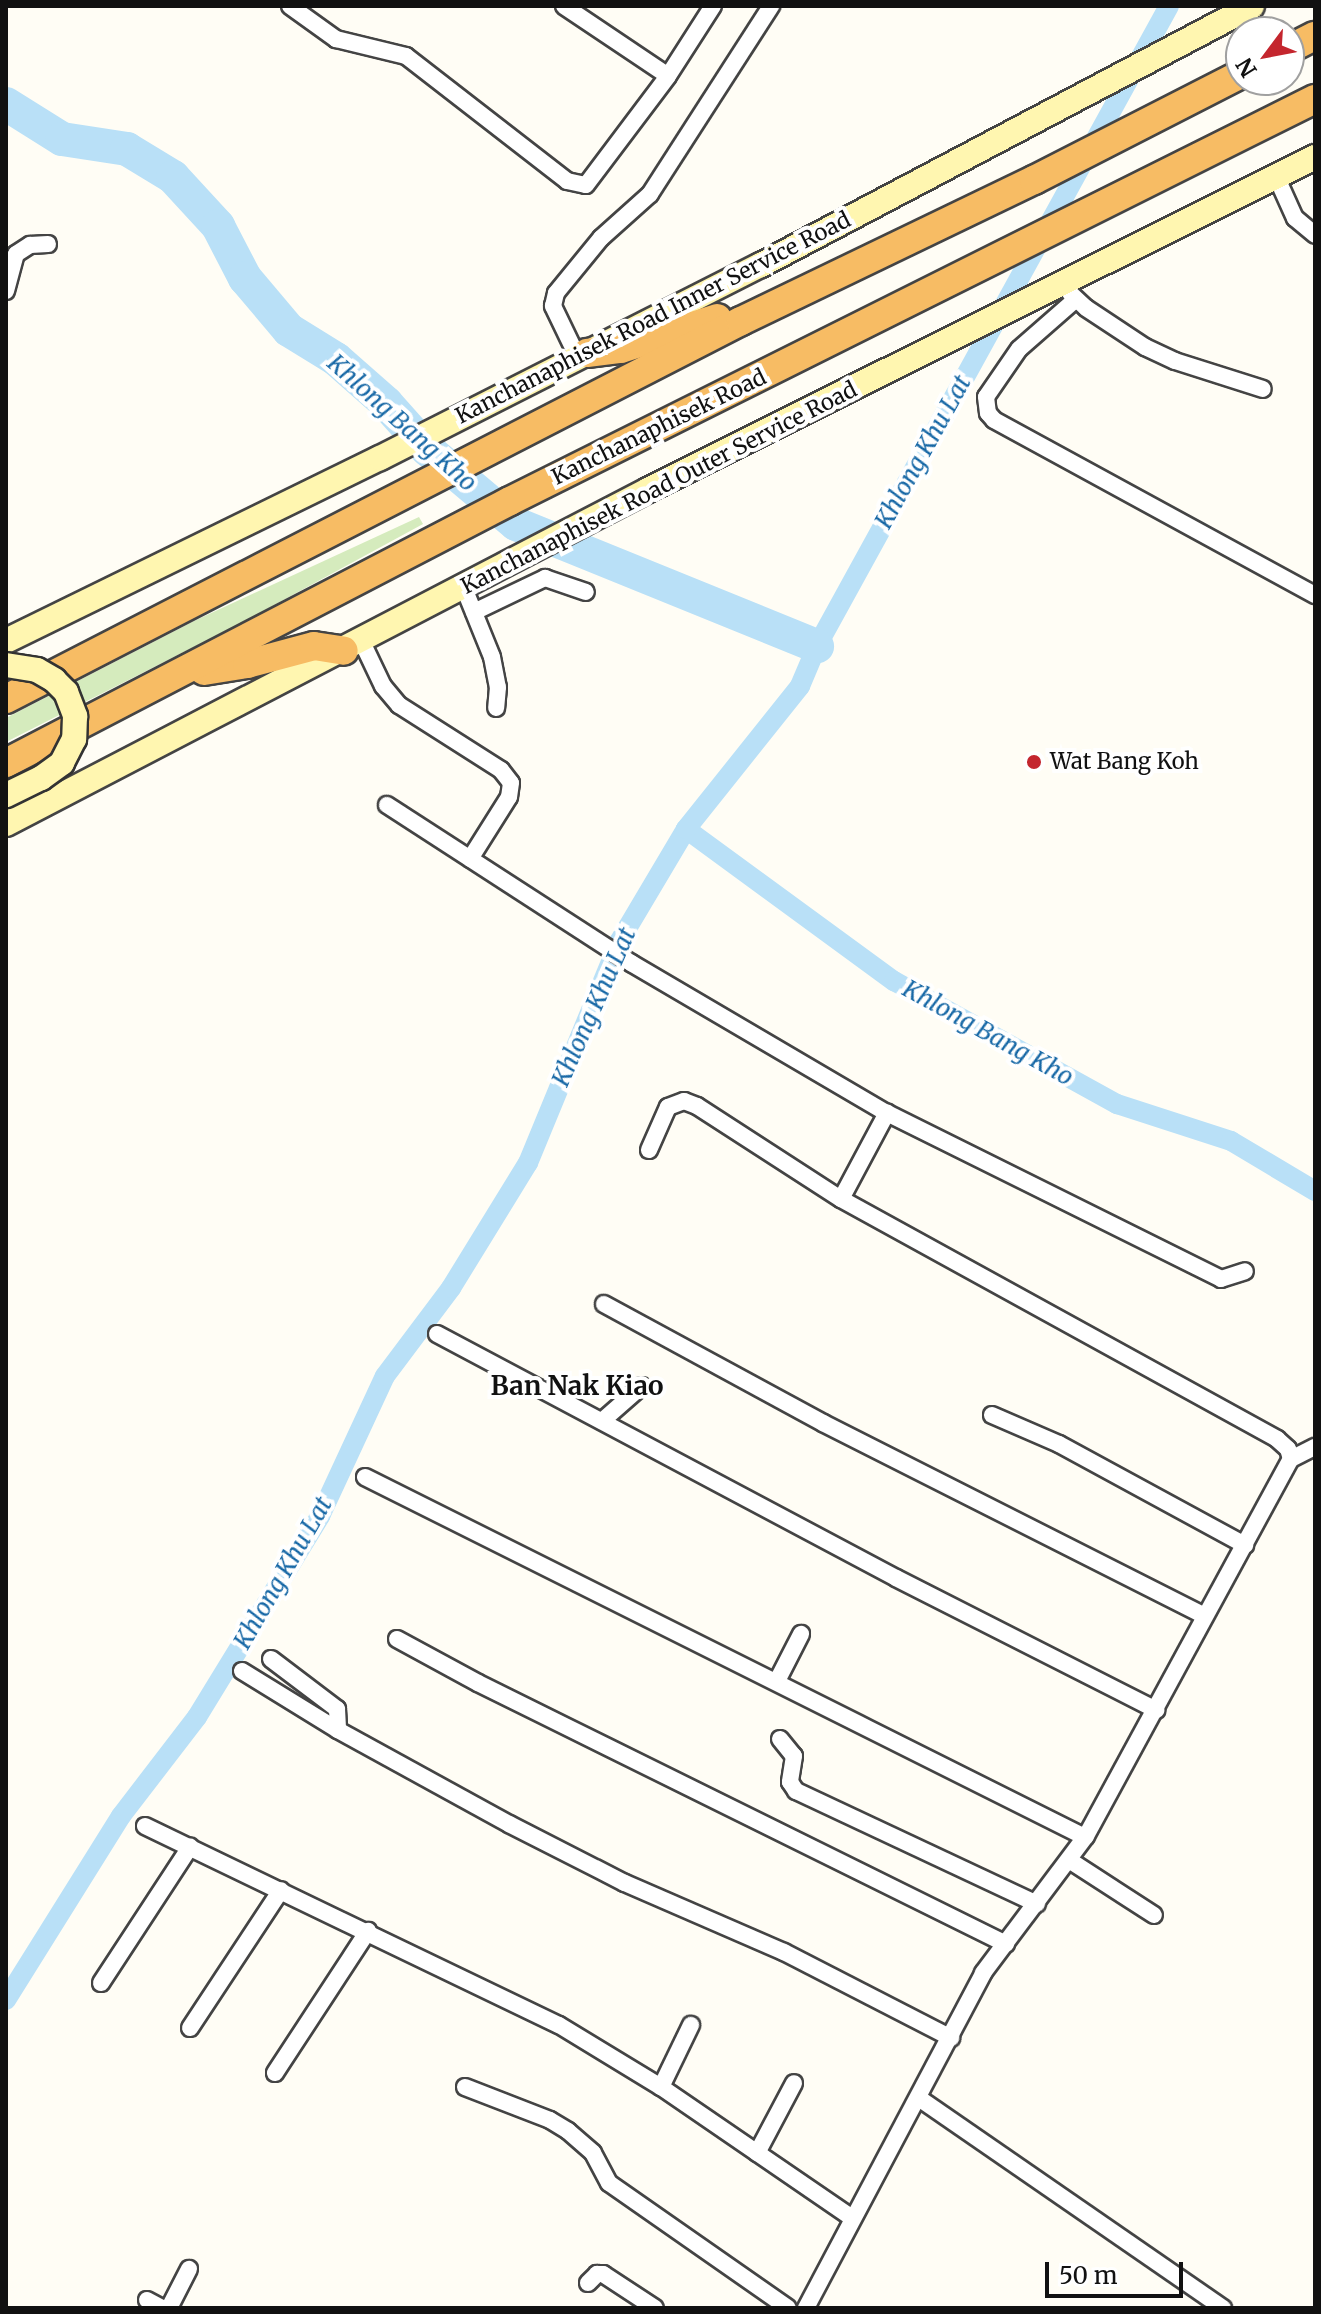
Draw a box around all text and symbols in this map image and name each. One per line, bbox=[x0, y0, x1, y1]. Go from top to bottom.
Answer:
north arrow bbox=[1225, 16, 1305, 96]
text: N bbox=[1230, 53, 1263, 82]
street label: Kanchanaphisek Road Inner Service Road bbox=[451, 206, 855, 430]
water label: Khlong Bang Kho bbox=[322, 349, 482, 497]
street label: Kanchanaphisek Road bbox=[548, 364, 770, 490]
water label: Khlong Khu Lat bbox=[869, 371, 977, 533]
street label: Kanchanaphisek Road Outer Service Road bbox=[457, 376, 861, 600]
place label: Wat Bang Koh bbox=[1050, 749, 1199, 775]
marker: Wat Bang Koh bbox=[1025, 753, 1043, 771]
water label: Khlong Khu Lat bbox=[546, 923, 642, 1091]
water label: Khlong Bang Kho bbox=[898, 974, 1078, 1092]
district label: Ban Nak Kiao bbox=[491, 1370, 663, 1402]
water label: Khlong Khu Lat bbox=[228, 1492, 338, 1654]
scale bar bbox=[1049, 2246, 1187, 2296]
text: 50 m bbox=[1059, 2260, 1118, 2291]

